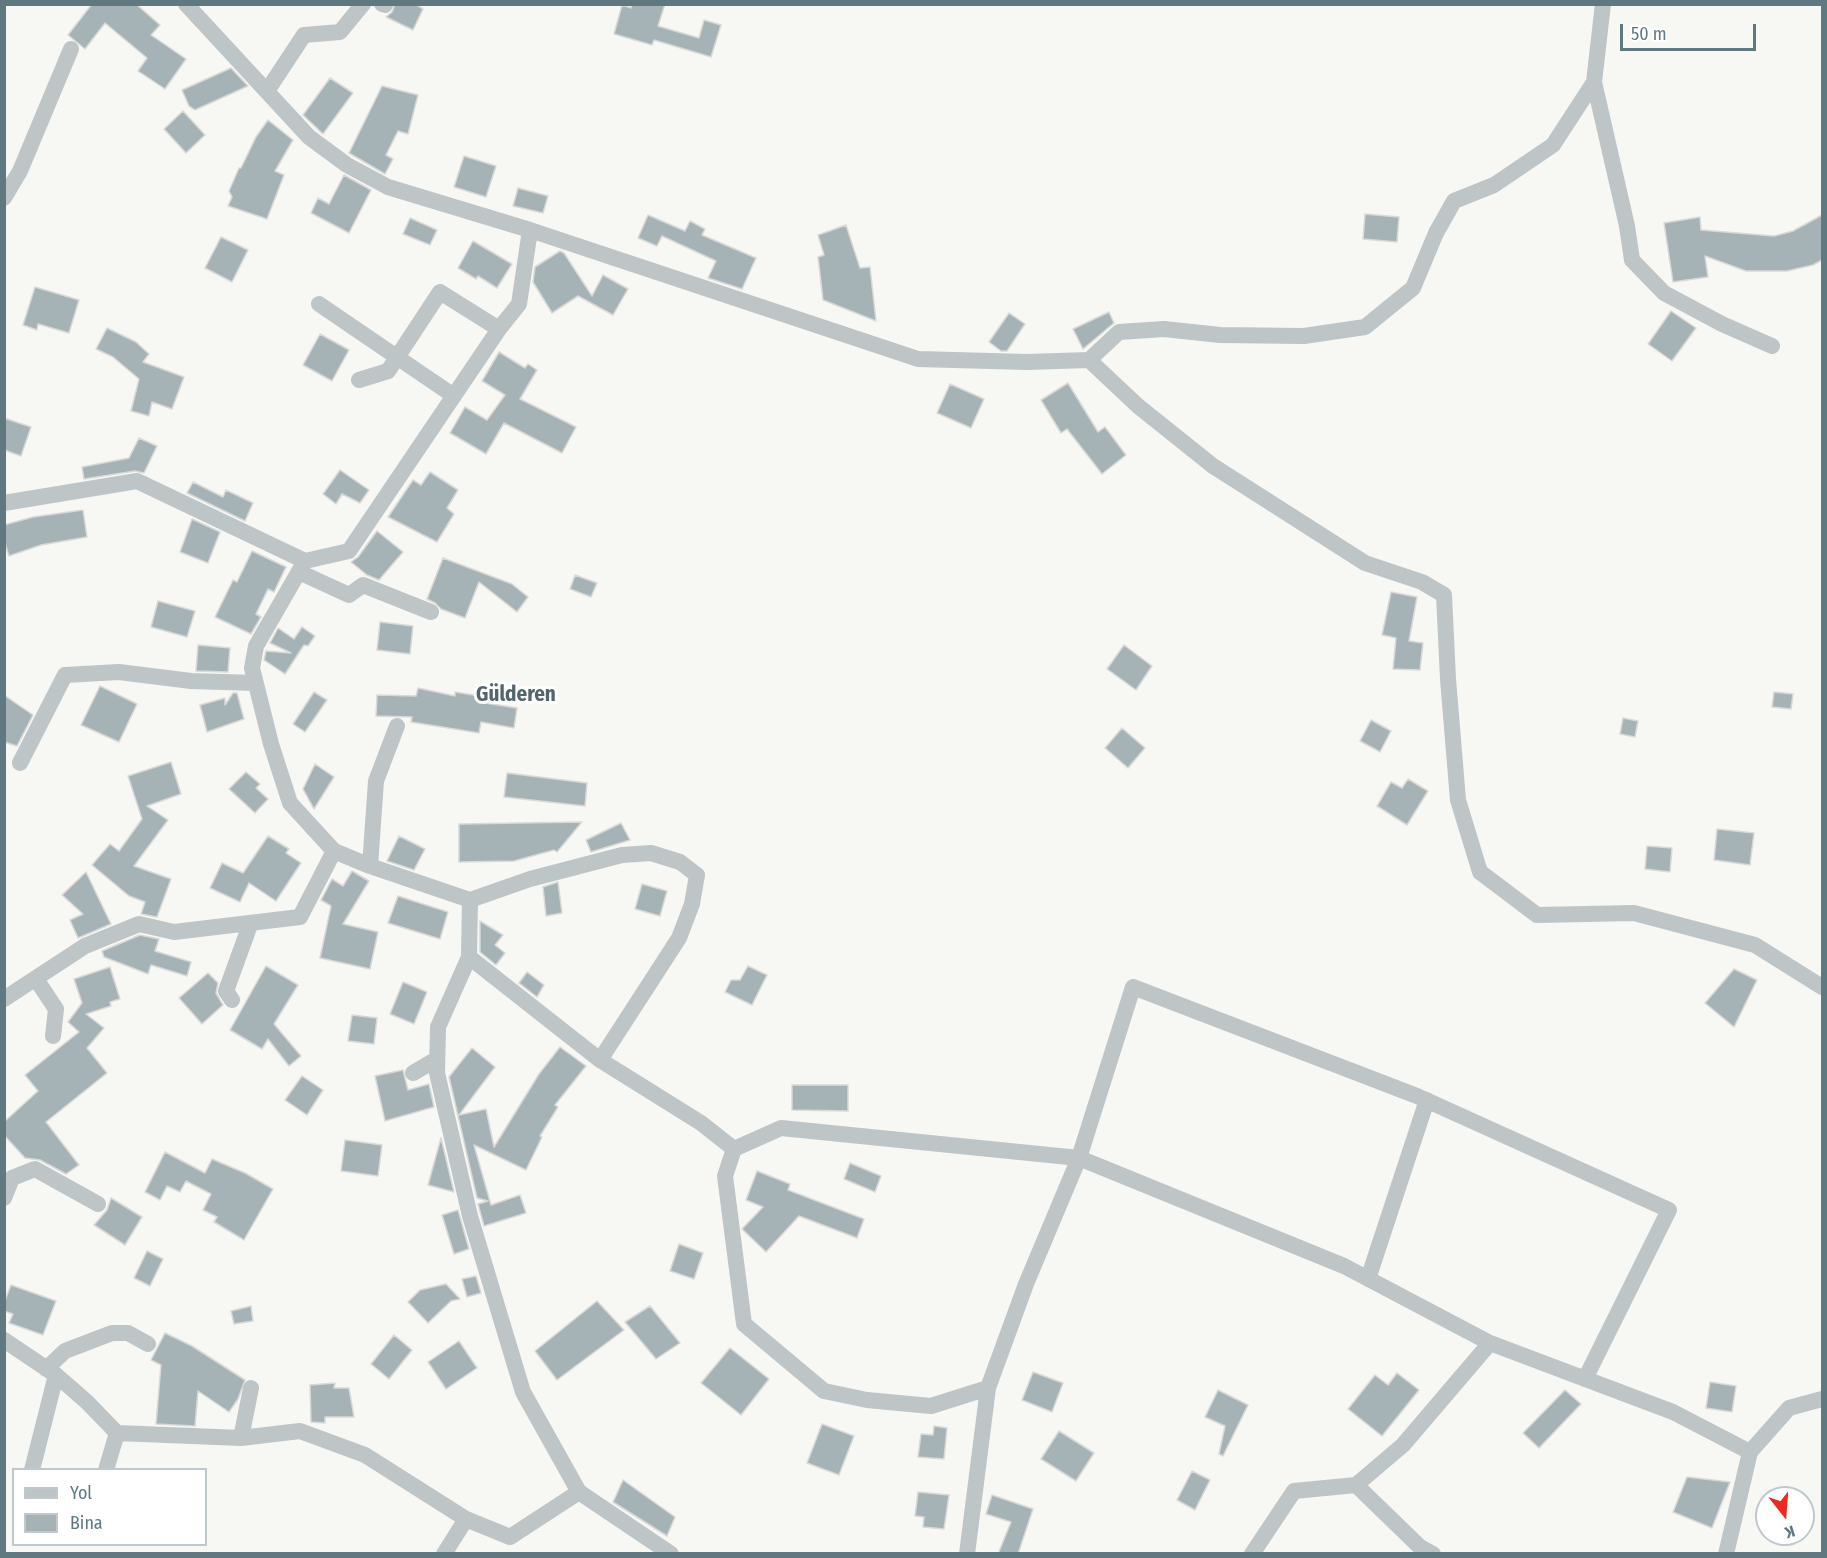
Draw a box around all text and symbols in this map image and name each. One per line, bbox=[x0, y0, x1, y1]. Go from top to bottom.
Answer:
scale bar bbox=[1623, 12, 1760, 50]
text: 50 m bbox=[1631, 23, 1667, 45]
district label: Gülderen bbox=[476, 682, 556, 708]
legend bbox=[12, 1468, 207, 1546]
text: Yol bbox=[70, 1482, 92, 1504]
north arrow bbox=[1755, 1486, 1815, 1546]
text: Bina bbox=[70, 1512, 103, 1534]
text: K bbox=[1783, 1521, 1797, 1542]

